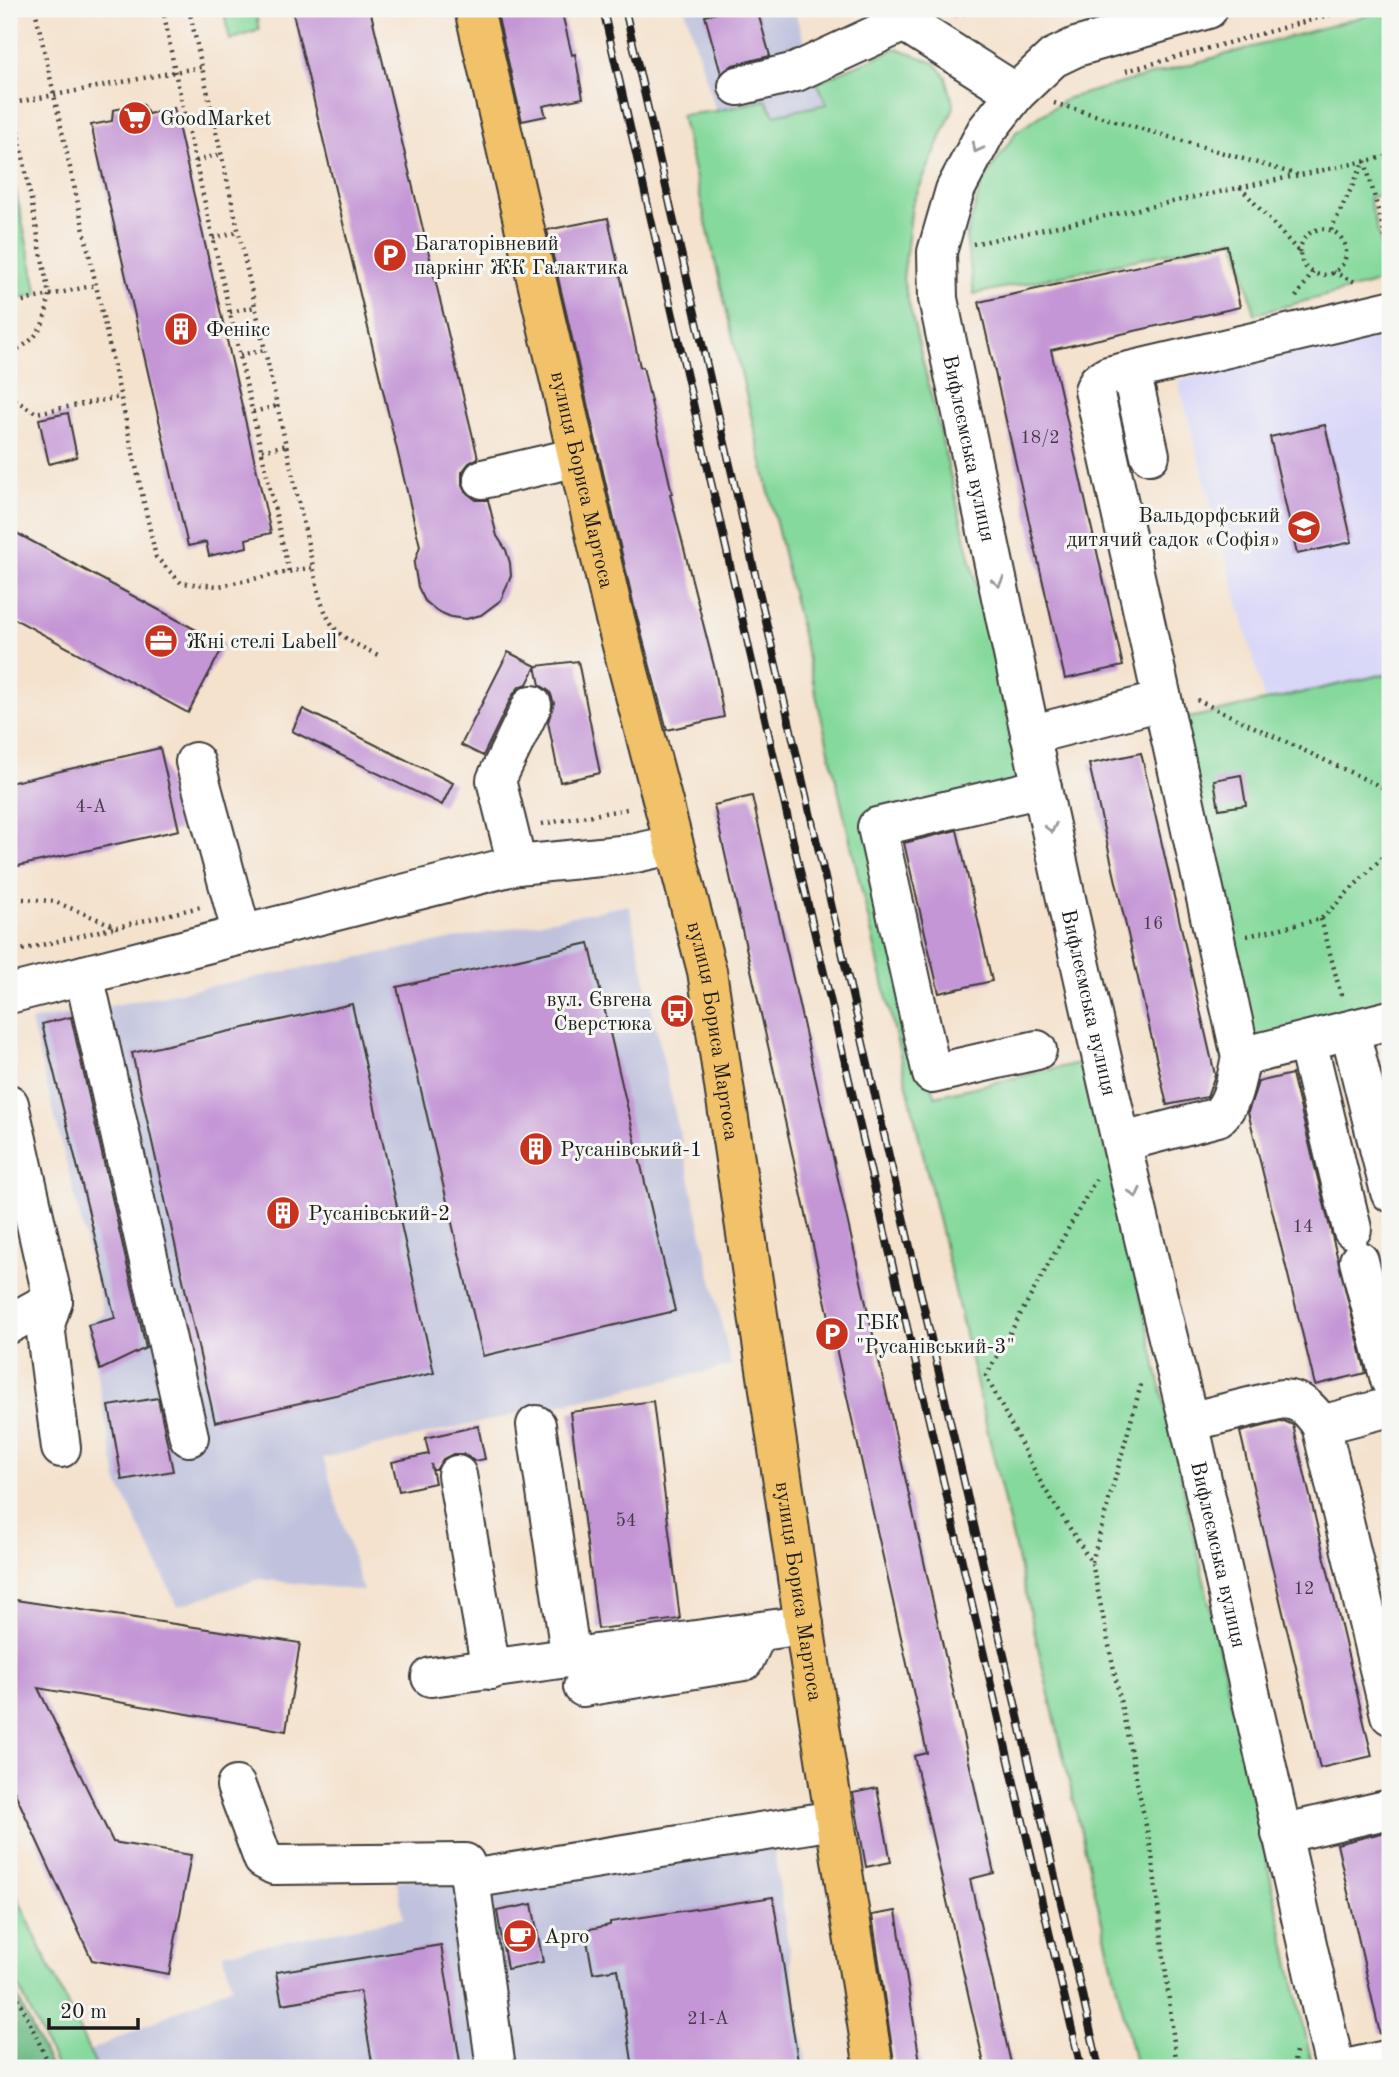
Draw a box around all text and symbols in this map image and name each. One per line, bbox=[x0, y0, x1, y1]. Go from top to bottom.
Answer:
supermarket icon: GoodMarket bbox=[116, 99, 154, 137]
place label: GoodMarket bbox=[160, 109, 271, 130]
one-way arrow bbox=[972, 141, 985, 153]
place label: Багаторівневий паркінг ЖК Галактика bbox=[414, 234, 628, 279]
parking icon: Багаторівневий паркінг ЖК Галактика bbox=[371, 236, 409, 274]
building icon: Фенікс bbox=[162, 310, 200, 348]
place label: Фенікс bbox=[206, 320, 270, 341]
street label: Вифлеємська вулиця bbox=[938, 353, 998, 544]
street label: вулиця Бориса Мартоса bbox=[546, 369, 616, 590]
house number: 18/2 bbox=[1020, 429, 1060, 447]
place label: Вальдорфський дитячий садок «Софія» bbox=[1067, 506, 1280, 551]
school or university icon: Вальдорфський дитячий садок «Софія» bbox=[1285, 508, 1323, 546]
one-way arrow bbox=[989, 576, 1004, 588]
office icon: Жні стелі Labell bbox=[142, 622, 180, 660]
place label: Жні стелі Labell bbox=[186, 632, 338, 653]
house number: 4-А bbox=[76, 798, 107, 816]
one-way arrow bbox=[1042, 822, 1057, 834]
street label: Вифлеємська вулиця bbox=[1057, 908, 1119, 1098]
house number: 16 bbox=[1143, 915, 1163, 933]
street label: вулиця Бориса Мартоса bbox=[683, 919, 741, 1142]
place label: вул. Євгена Сверстюка bbox=[546, 990, 652, 1035]
bus stop icon: вул. Євгена Сверстюка bbox=[658, 992, 696, 1030]
building icon: Русанівський-1 bbox=[517, 1130, 555, 1168]
place label: Русанівський-1 bbox=[560, 1140, 702, 1161]
one-way arrow bbox=[1126, 1187, 1141, 1199]
building icon: Русанівський-2 bbox=[264, 1194, 302, 1232]
place label: Русанівський-2 bbox=[308, 1204, 450, 1225]
house number: 14 bbox=[1293, 1218, 1313, 1236]
place label: ГБК "Русанівський-3" bbox=[856, 1313, 1015, 1358]
parking icon: ГБК "Русанівський-3" bbox=[813, 1315, 851, 1353]
street label: Вифлеємська вулиця bbox=[1186, 1459, 1249, 1650]
street label: вулиця Бориса Мартоса bbox=[771, 1480, 825, 1703]
house number: 54 bbox=[616, 1512, 636, 1530]
house number: 12 bbox=[1294, 1580, 1314, 1598]
cafe icon: Арго bbox=[501, 1917, 539, 1955]
place label: Арго bbox=[544, 1927, 589, 1948]
scale bar bbox=[49, 1986, 138, 2030]
text: 20 m bbox=[60, 2002, 107, 2023]
house number: 21-А bbox=[687, 2010, 729, 2028]

